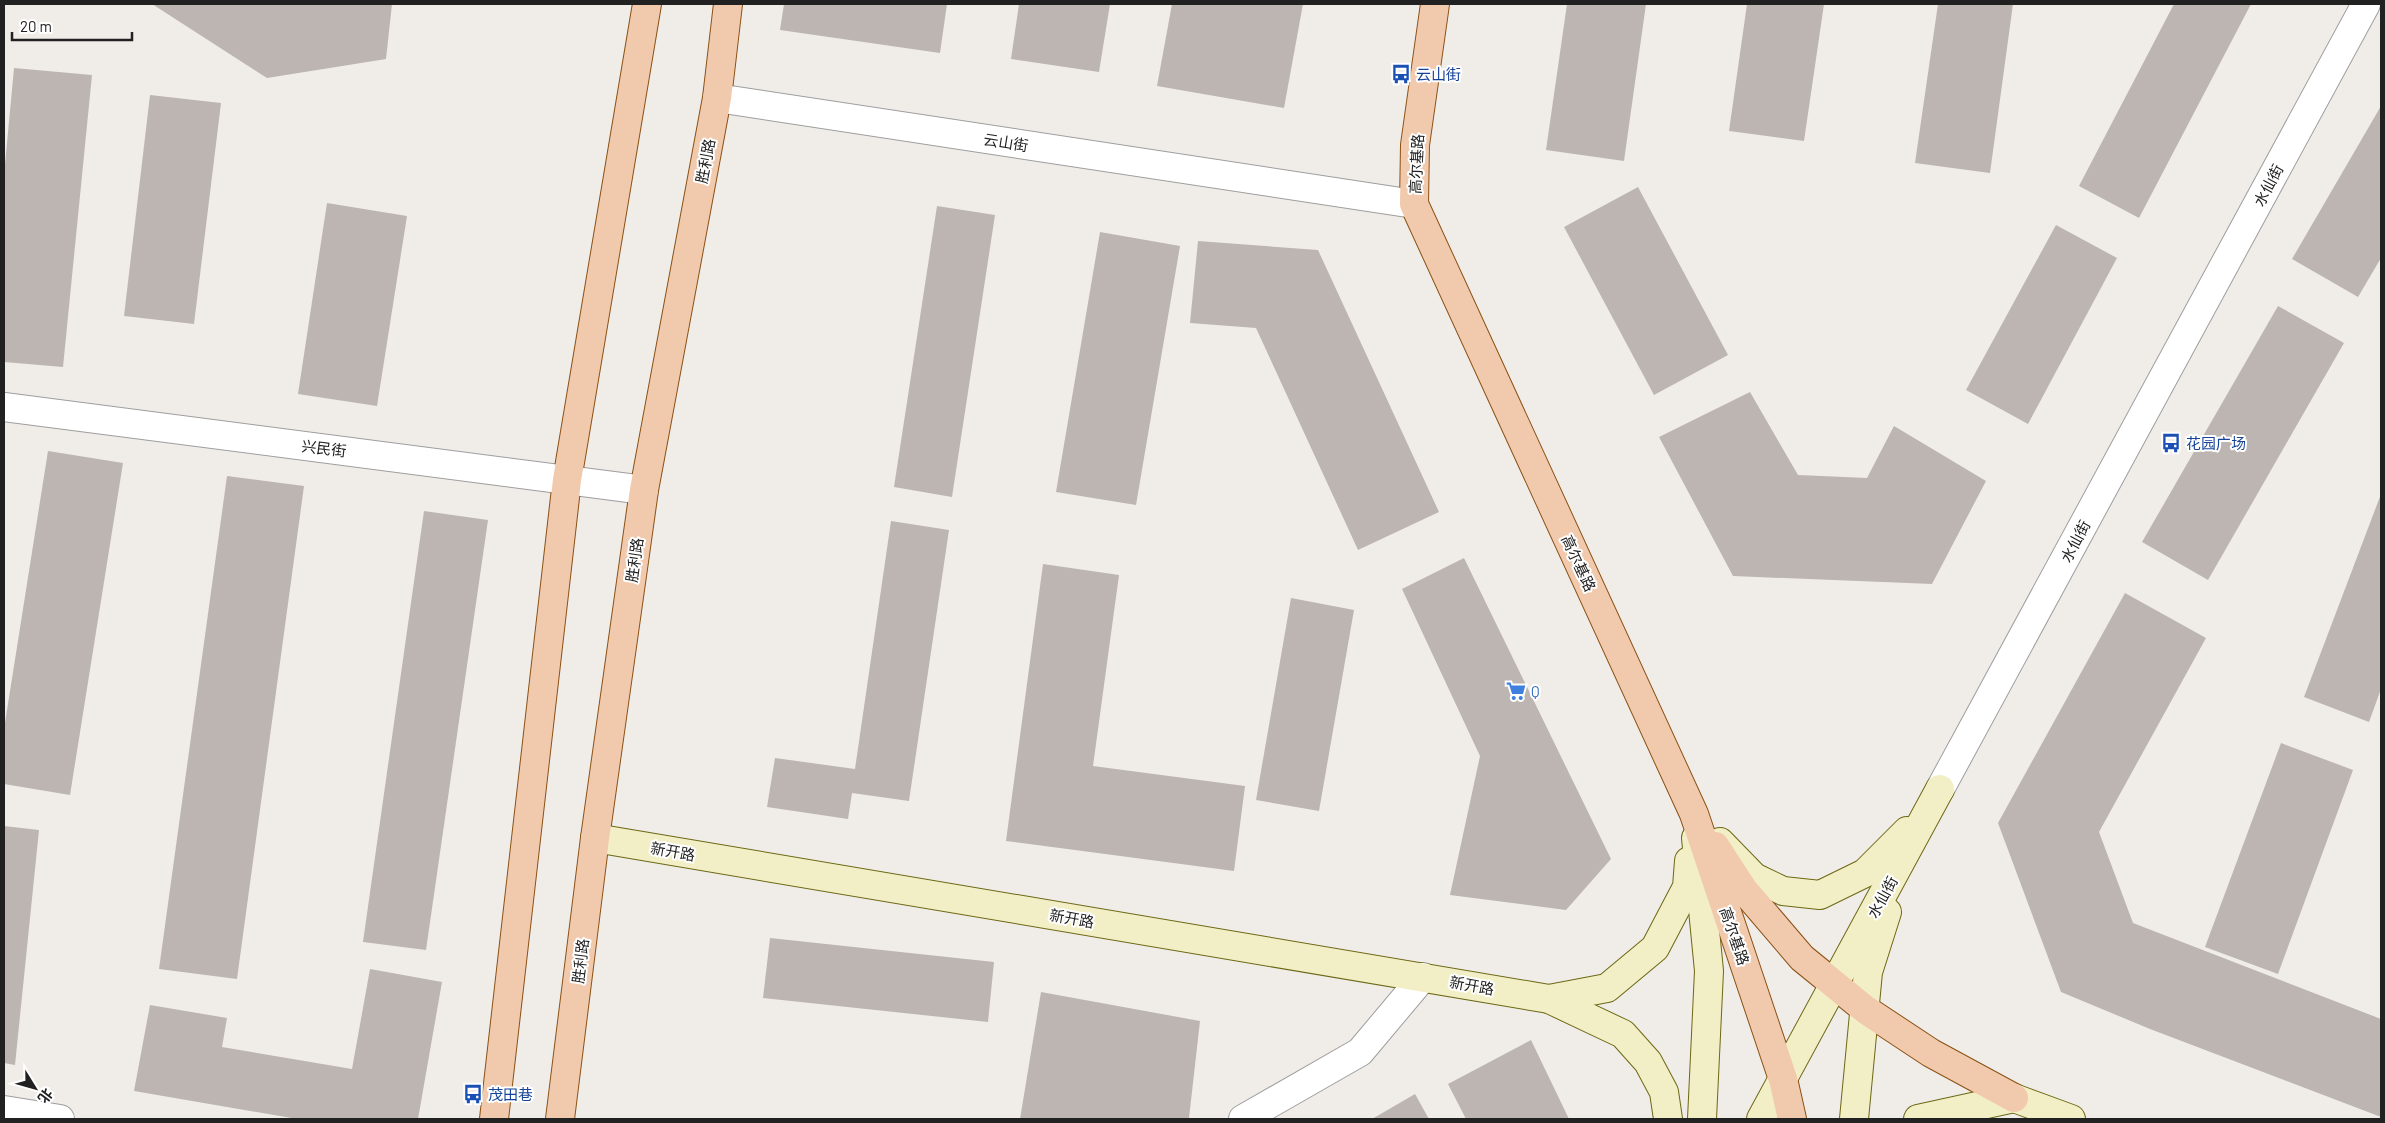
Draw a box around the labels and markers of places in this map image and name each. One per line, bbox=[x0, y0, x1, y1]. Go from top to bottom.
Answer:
bus stop icon: 云山街 bbox=[1390, 63, 1412, 85]
place label: 云山街 bbox=[1416, 65, 1461, 83]
bus stop icon: 花园广场 bbox=[2160, 432, 2182, 454]
place label: 花园广场 bbox=[2186, 434, 2246, 452]
supermarket icon: Q bbox=[1505, 680, 1527, 702]
place label: Q bbox=[1531, 682, 1540, 700]
bus stop icon: 茂田巷 bbox=[462, 1083, 484, 1105]
place label: 茂田巷 bbox=[488, 1085, 533, 1103]

